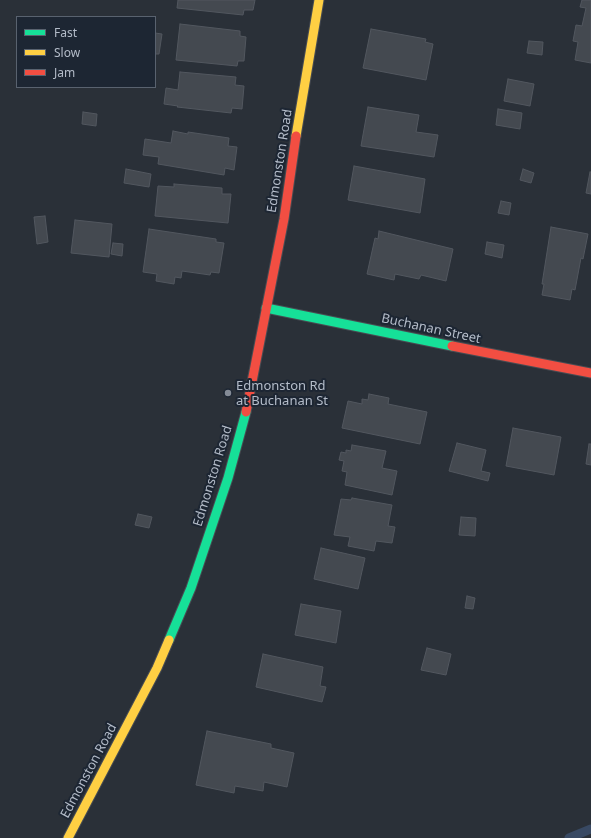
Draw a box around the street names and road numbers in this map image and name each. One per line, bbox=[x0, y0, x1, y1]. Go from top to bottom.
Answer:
street label: Edmonston Road bbox=[264, 108, 296, 214]
street label: Buchanan Street bbox=[380, 311, 482, 347]
street label: Edmonston Road bbox=[190, 424, 236, 528]
street label: Edmonston Road bbox=[58, 721, 120, 821]

